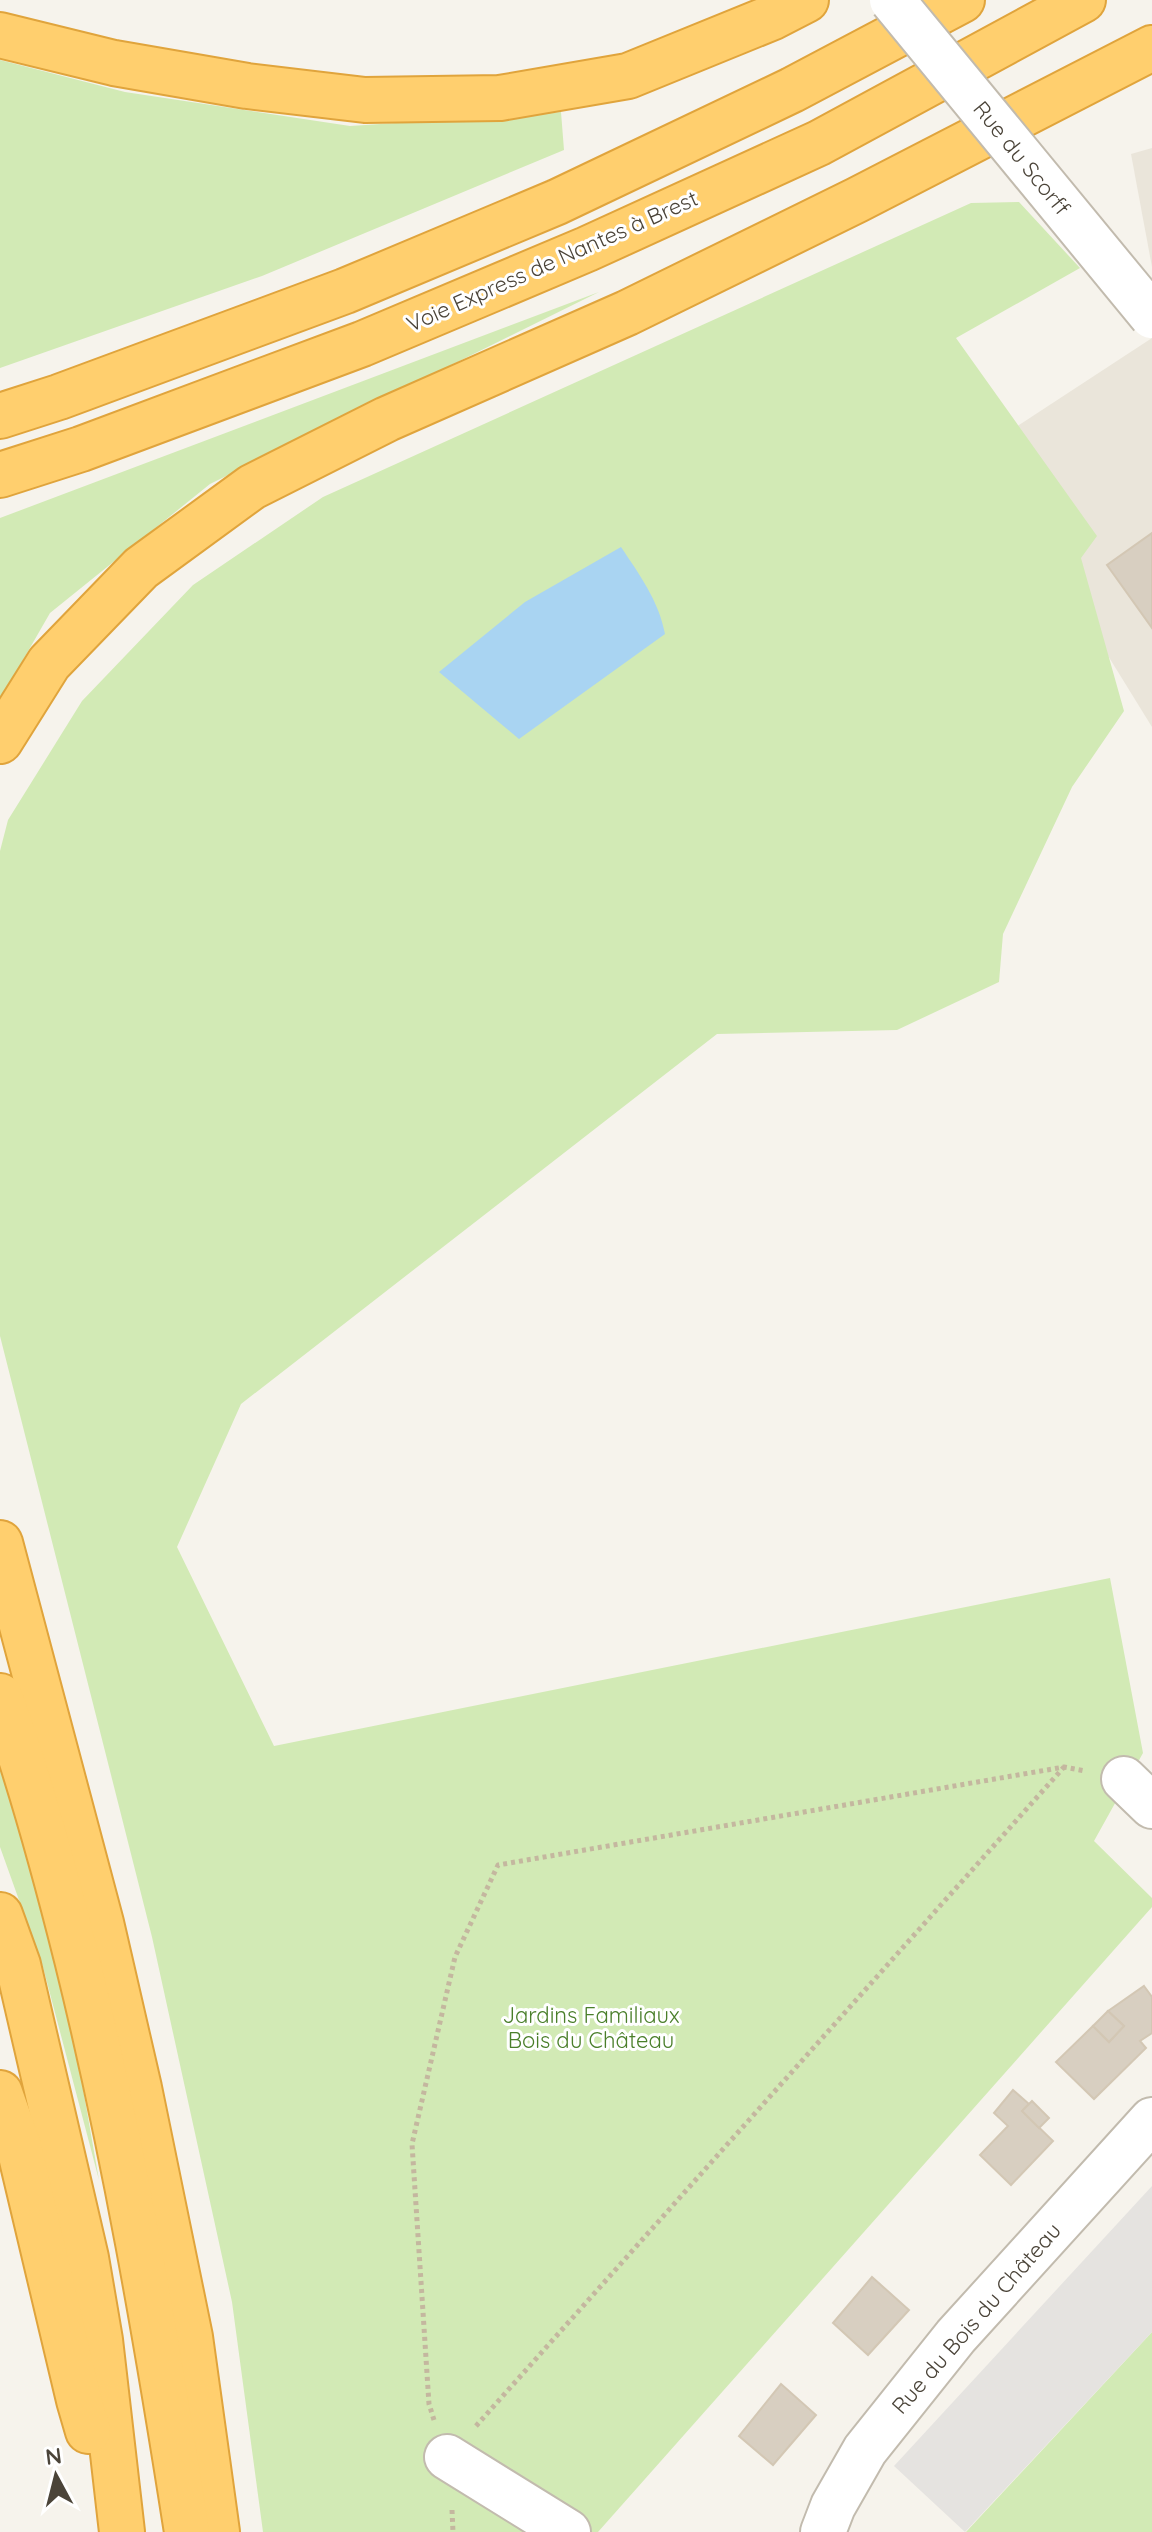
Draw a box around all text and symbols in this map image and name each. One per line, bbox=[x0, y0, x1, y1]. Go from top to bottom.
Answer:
street label: Rue du Scorff bbox=[967, 95, 1077, 221]
street label: Voie Express de Nantes à Brest bbox=[402, 184, 702, 338]
park label: Jardins Familiaux Bois du Château bbox=[502, 2001, 680, 2054]
street label: Rue du Bois du Château bbox=[885, 2217, 1067, 2419]
north arrow bbox=[16, 2436, 96, 2516]
text: N bbox=[44, 2441, 63, 2471]

